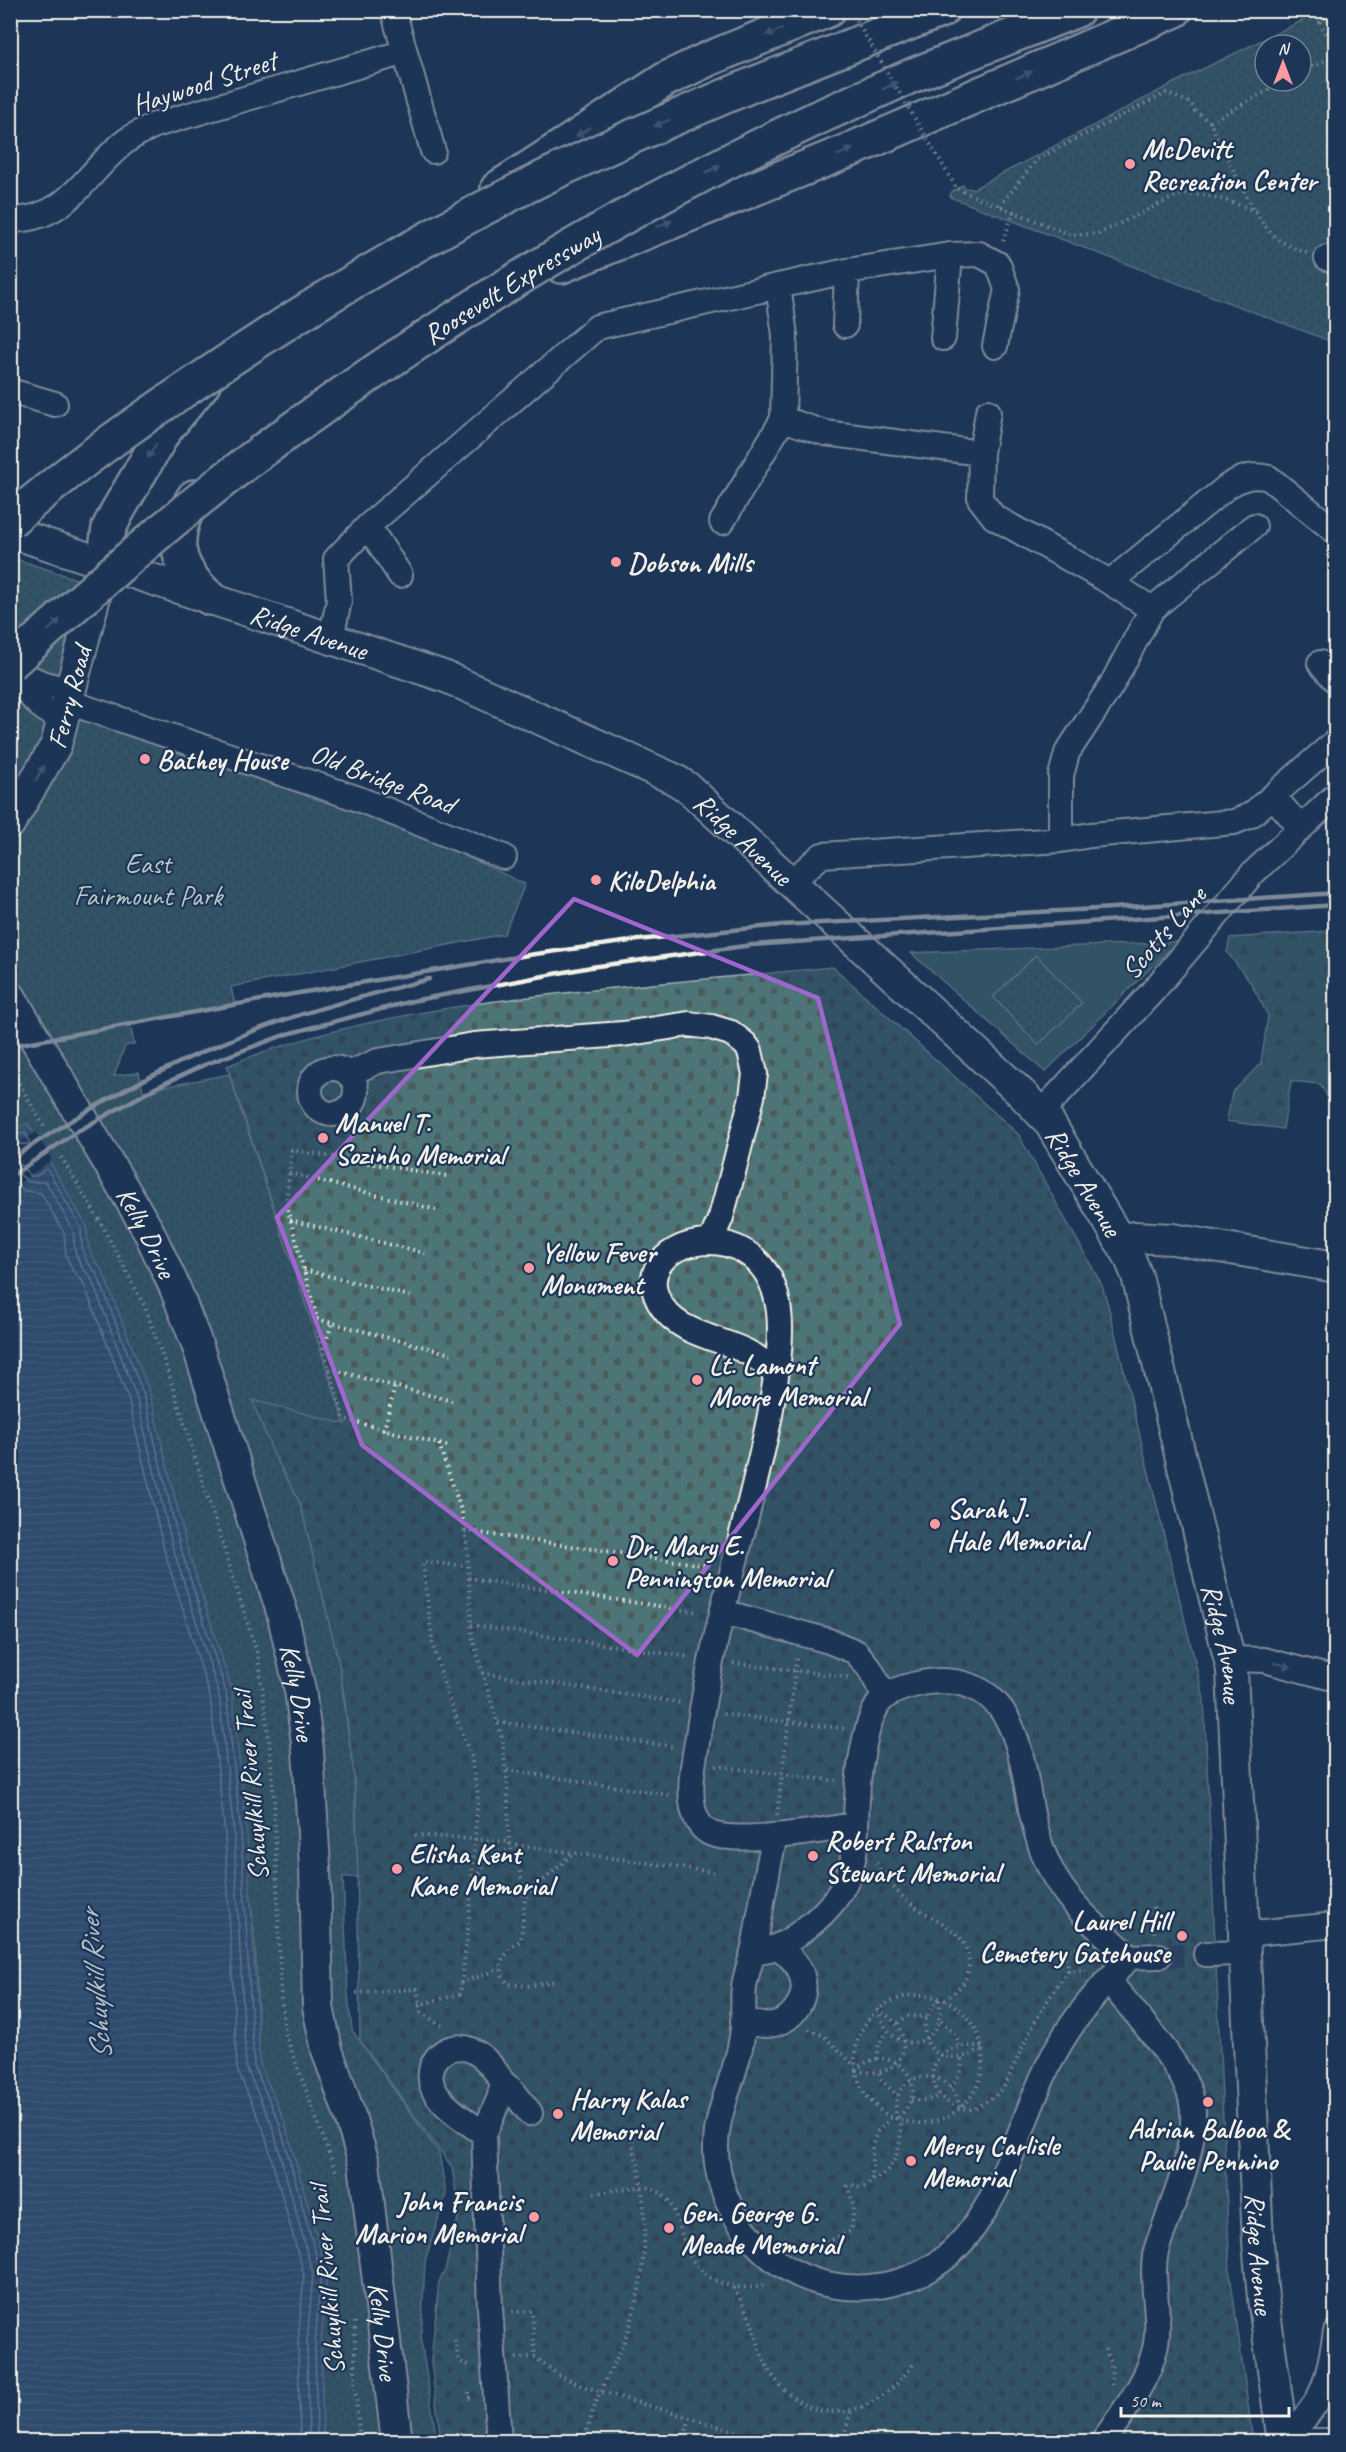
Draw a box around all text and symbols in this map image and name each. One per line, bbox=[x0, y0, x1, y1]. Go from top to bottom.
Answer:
one-way arrow bbox=[765, 28, 783, 38]
north arrow bbox=[1253, 33, 1313, 93]
text: N bbox=[1278, 39, 1291, 59]
street label: Haywood Street bbox=[127, 42, 284, 122]
one-way arrow bbox=[1016, 70, 1034, 80]
one-way arrow bbox=[881, 81, 898, 90]
one-way arrow bbox=[652, 118, 670, 128]
one-way arrow bbox=[575, 126, 591, 137]
place label: McDevitt Recreation Center bbox=[1142, 131, 1319, 198]
one-way arrow bbox=[836, 147, 854, 156]
marker: McDevitt Recreation Center bbox=[1123, 157, 1137, 171]
one-way arrow bbox=[705, 164, 722, 174]
street label: Roosevelt Expressway bbox=[416, 216, 608, 352]
one-way arrow bbox=[655, 219, 673, 228]
one-way arrow bbox=[147, 443, 157, 460]
place label: Dobson Mills bbox=[628, 545, 756, 580]
marker: Dobson Mills bbox=[609, 555, 623, 569]
street label: Ridge Avenue bbox=[246, 596, 374, 668]
one-way arrow bbox=[46, 619, 61, 632]
street label: Ferry Road bbox=[39, 639, 100, 752]
street label: Old Bridge Road bbox=[306, 735, 464, 823]
place label: Bathey House bbox=[157, 742, 290, 777]
marker: Bathey House bbox=[138, 752, 152, 766]
one-way arrow bbox=[35, 765, 46, 781]
street label: Ridge Avenue bbox=[686, 785, 801, 894]
park label: East Fairmount Park bbox=[74, 846, 224, 913]
place label: KiloDelphia bbox=[608, 863, 717, 898]
marker: KiloDelphia bbox=[589, 873, 603, 887]
street label: Scotts Lane bbox=[1113, 877, 1215, 986]
place label: Manuel T. Sozinho Memorial bbox=[335, 1105, 510, 1172]
street label: Ridge Avenue bbox=[1038, 1121, 1131, 1244]
marker: Manuel T. Sozinho Memorial bbox=[316, 1131, 330, 1145]
street label: Kelly Drive bbox=[108, 1180, 185, 1285]
place label: Yellow Fever Monument bbox=[541, 1235, 658, 1302]
marker: Yellow Fever Monument bbox=[522, 1261, 536, 1275]
place label: Lt. Lamont Moore Memorial bbox=[709, 1347, 872, 1414]
marker: Lt. Lamont Moore Memorial bbox=[690, 1373, 704, 1387]
place label: Sarah J. Hale Memorial bbox=[947, 1491, 1092, 1558]
marker: Sarah J. Hale Memorial bbox=[928, 1517, 942, 1531]
place label: Dr. Mary E. Pennington Memorial bbox=[625, 1528, 834, 1595]
marker: Dr. Mary E. Pennington Memorial bbox=[606, 1554, 620, 1568]
street label: Ridge Avenue bbox=[1194, 1580, 1251, 1706]
street label: Kelly Drive bbox=[272, 1640, 324, 1745]
one-way arrow bbox=[1275, 1661, 1293, 1670]
street label: Schuylkill River Trail bbox=[224, 1684, 276, 1882]
place label: Robert Ralston Stewart Memorial bbox=[825, 1823, 1005, 1890]
place label: Elisha Kent Kane Memorial bbox=[409, 1836, 559, 1903]
marker: Robert Ralston Stewart Memorial bbox=[806, 1849, 820, 1863]
marker: Elisha Kent Kane Memorial bbox=[390, 1862, 404, 1876]
water label: Schuylkill River bbox=[69, 1903, 120, 2062]
place label: Laurel Hill Cemetery Gatehouse bbox=[979, 1903, 1176, 1970]
marker: Laurel Hill Cemetery Gatehouse bbox=[1175, 1929, 1189, 1943]
place label: Harry Kalas Memorial bbox=[570, 2081, 689, 2148]
marker: Adrian Balboa & Paulie Pennino bbox=[1201, 2095, 1215, 2109]
marker: Harry Kalas Memorial bbox=[551, 2107, 565, 2121]
place label: Adrian Balboa & Paulie Pennino bbox=[1128, 2111, 1291, 2178]
place label: Mercy Carlisle Memorial bbox=[923, 2128, 1062, 2195]
marker: Mercy Carlisle Memorial bbox=[904, 2154, 918, 2168]
street label: Schuylkill River Trail bbox=[300, 2178, 352, 2376]
place label: John Francis Marion Memorial bbox=[355, 2184, 527, 2251]
street label: Ridge Avenue bbox=[1238, 2192, 1282, 2318]
place label: Gen. George G. Meade Memorial bbox=[681, 2195, 846, 2262]
marker: John Francis Marion Memorial bbox=[527, 2210, 541, 2224]
marker: Gen. George G. Meade Memorial bbox=[662, 2221, 676, 2235]
street label: Kelly Drive bbox=[360, 2280, 407, 2384]
scale bar bbox=[1121, 2380, 1289, 2418]
text: 50 m bbox=[1130, 2390, 1163, 2412]

